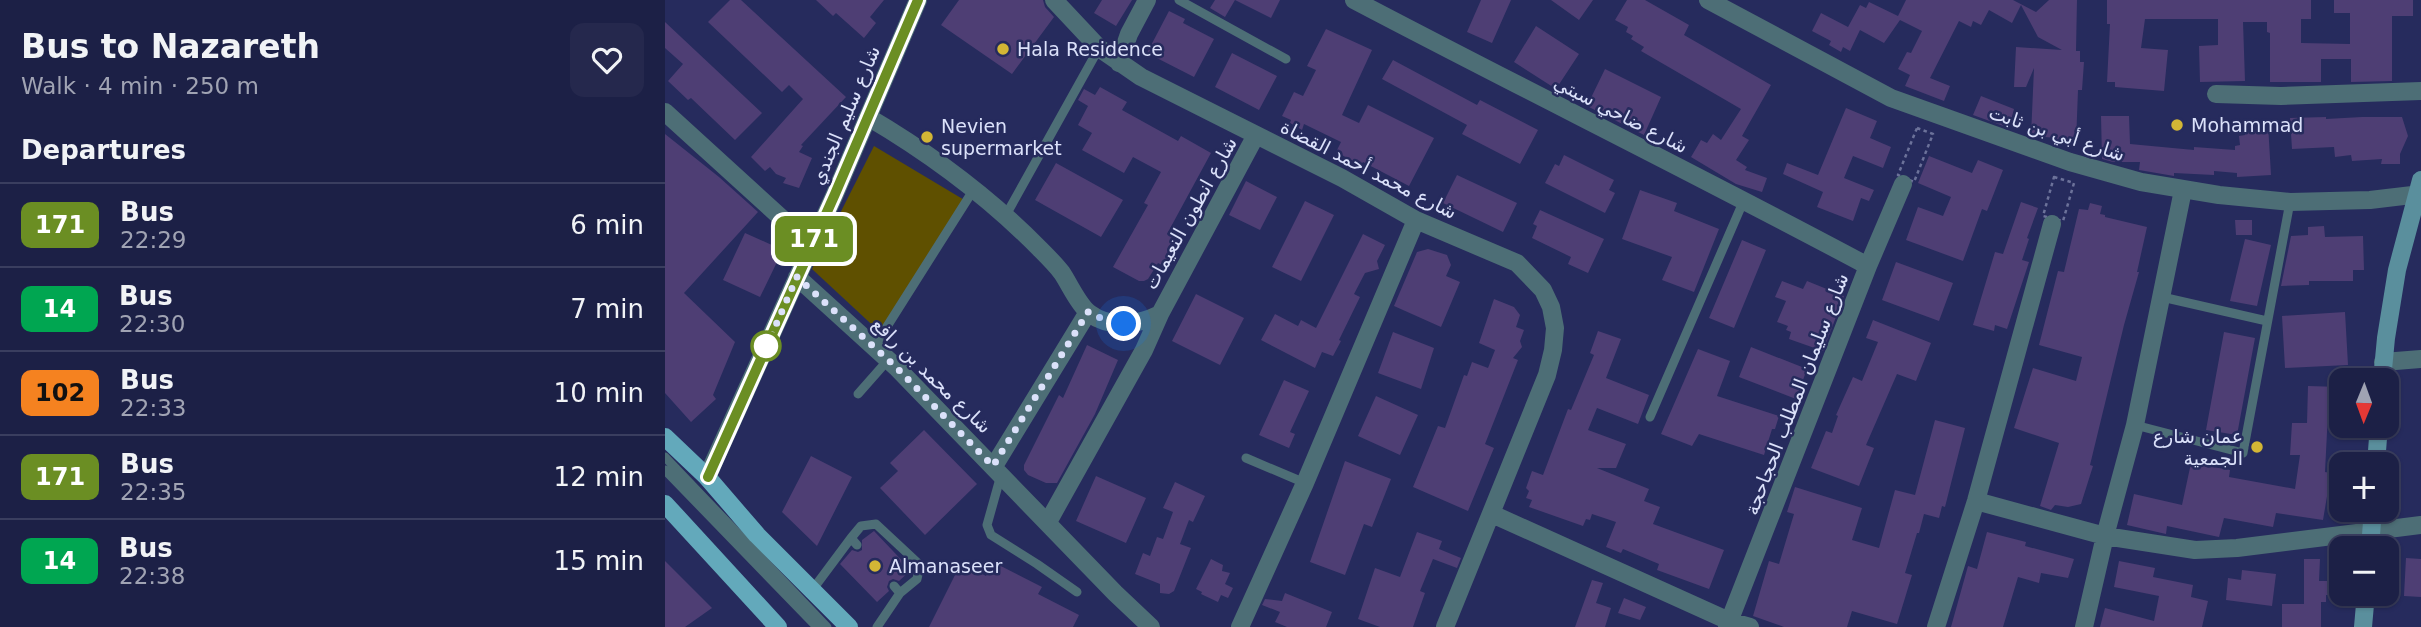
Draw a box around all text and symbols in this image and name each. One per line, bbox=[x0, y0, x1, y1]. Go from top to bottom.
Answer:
button: heart bbox=[570, 23, 644, 97]
text: Bus to Nazareth bbox=[21, 27, 320, 66]
place label: Hala Residence bbox=[1017, 38, 1163, 60]
marker: Hala Residence bbox=[995, 41, 1011, 57]
street label: شارع سليم الجندي bbox=[806, 42, 885, 188]
street label: شارع ضاحي سبتي bbox=[1550, 71, 1691, 158]
text: Walk · 4 min · 250 m bbox=[21, 73, 259, 99]
street label: شارع أبي بن ثابت bbox=[1986, 100, 2128, 166]
street label: شارع محمد أحمد القضاة bbox=[1277, 114, 1461, 224]
place label: Mohammad bbox=[2191, 114, 2303, 136]
place label: Nevien supermarket bbox=[941, 115, 1062, 159]
marker: Mohammad bbox=[2169, 117, 2185, 133]
marker: Nevien supermarket bbox=[919, 129, 935, 145]
street label: شارع انطون النعيمات bbox=[1139, 133, 1242, 293]
text: Departures bbox=[21, 135, 186, 165]
text: Bus bbox=[120, 197, 174, 227]
text: 6 min bbox=[570, 210, 644, 240]
text: 171 bbox=[35, 211, 85, 239]
line badge: 171 bbox=[774, 216, 854, 262]
text: 171 bbox=[789, 225, 839, 253]
text: 22:29 bbox=[120, 227, 186, 253]
street label: شارع سليمان المطلب الحجاحجة bbox=[1740, 270, 1853, 518]
text: Bus bbox=[119, 281, 173, 311]
text: 7 min bbox=[570, 294, 644, 324]
text: 14 bbox=[43, 295, 76, 323]
your location bbox=[1106, 306, 1141, 341]
text: 22:30 bbox=[119, 311, 185, 337]
street label: شارع محمد بن رافع bbox=[867, 313, 996, 438]
unlabelled marker bbox=[751, 331, 781, 361]
text: Bus bbox=[120, 365, 174, 395]
north arrow bbox=[2329, 368, 2399, 438]
map controls bbox=[2329, 368, 2399, 606]
text: 10 min bbox=[554, 378, 644, 408]
text: 102 bbox=[35, 379, 85, 407]
text: 22:33 bbox=[120, 395, 186, 421]
place label: عمان شارع الجمعية bbox=[2153, 425, 2243, 469]
marker: عمان شارع الجمعية bbox=[2249, 439, 2265, 455]
text: Bus bbox=[120, 449, 174, 479]
button: + bbox=[2329, 452, 2399, 522]
text: 12 min bbox=[554, 462, 644, 492]
text: 171 bbox=[35, 463, 85, 491]
text: 22:35 bbox=[120, 479, 186, 505]
text: Bus bbox=[119, 533, 173, 563]
button: − bbox=[2329, 536, 2399, 606]
text: 15 min bbox=[554, 546, 644, 576]
text: 14 bbox=[43, 547, 76, 575]
place label: Almanaseer bbox=[889, 555, 1002, 577]
marker: Almanaseer bbox=[867, 558, 883, 574]
text: 22:38 bbox=[119, 563, 185, 589]

